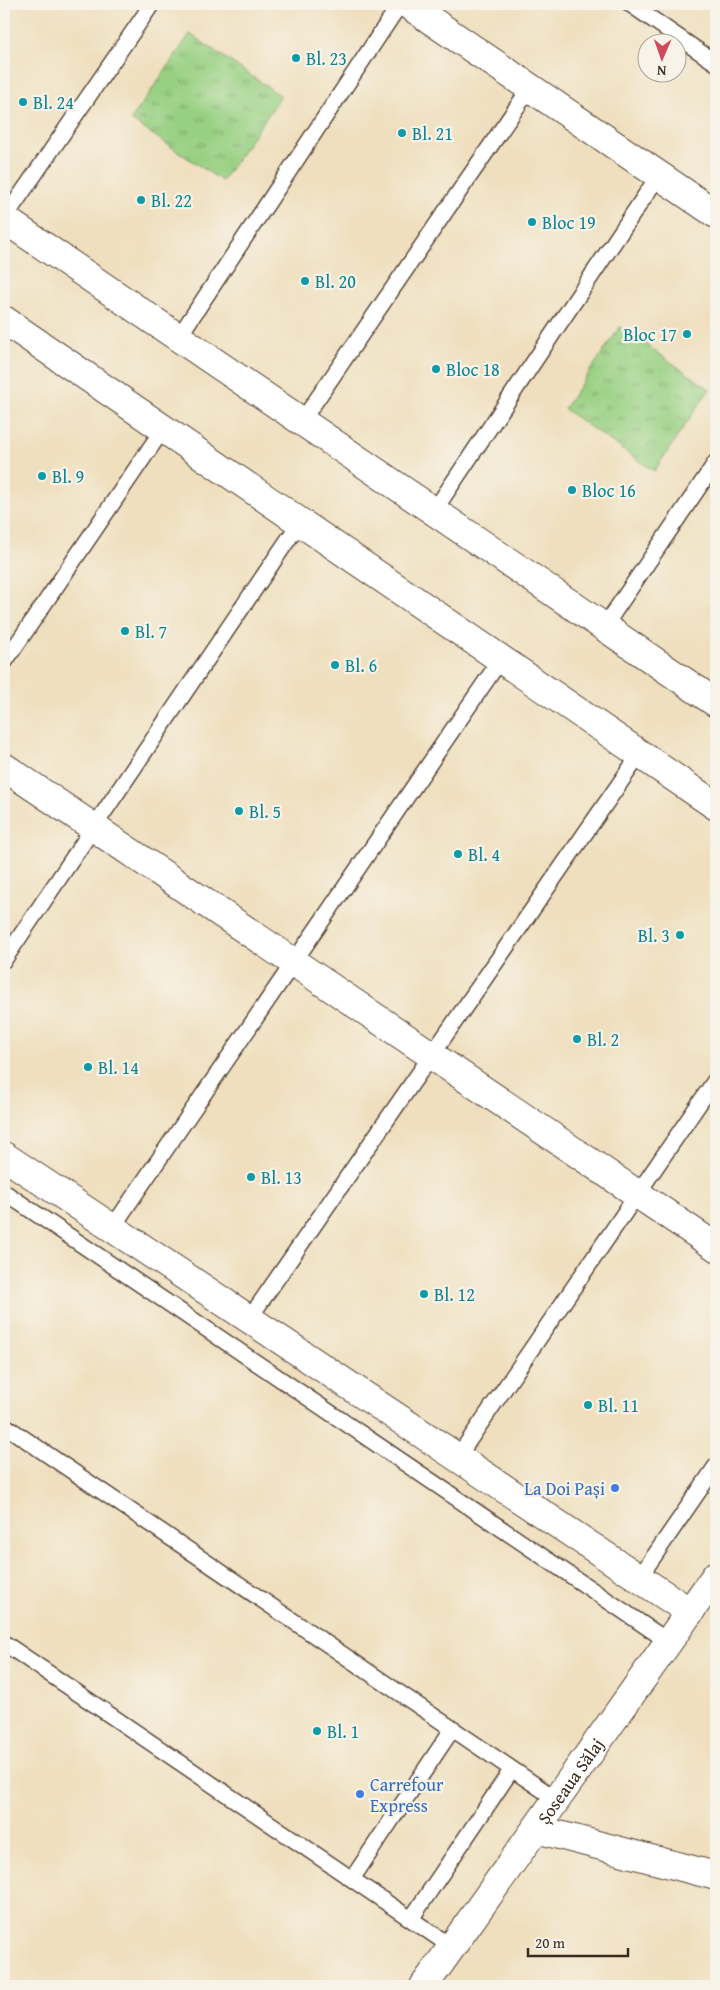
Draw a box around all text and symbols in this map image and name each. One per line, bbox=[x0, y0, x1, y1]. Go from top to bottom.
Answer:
north arrow bbox=[638, 32, 688, 82]
place label: Bl. 23 bbox=[306, 45, 347, 72]
marker: Bl. 23 bbox=[290, 52, 302, 64]
text: N bbox=[656, 61, 667, 81]
place label: Bl. 24 bbox=[33, 89, 74, 116]
marker: Bl. 24 bbox=[17, 96, 29, 108]
place label: Bl. 21 bbox=[412, 120, 453, 147]
marker: Bl. 21 bbox=[396, 127, 408, 139]
place label: Bl. 22 bbox=[151, 187, 192, 214]
marker: Bl. 22 bbox=[135, 194, 147, 206]
place label: Bloc 19 bbox=[542, 209, 596, 236]
marker: Bloc 19 bbox=[526, 216, 538, 228]
place label: Bl. 20 bbox=[315, 268, 356, 295]
marker: Bl. 20 bbox=[299, 275, 311, 287]
place label: Bloc 17 bbox=[623, 321, 677, 348]
marker: Bloc 17 bbox=[681, 328, 693, 340]
place label: Bloc 18 bbox=[446, 356, 500, 383]
marker: Bloc 18 bbox=[430, 363, 442, 375]
place label: Bl. 9 bbox=[52, 463, 84, 490]
marker: Bl. 9 bbox=[36, 470, 48, 482]
place label: Bloc 16 bbox=[582, 477, 636, 504]
marker: Bloc 16 bbox=[566, 484, 578, 496]
place label: Bl. 7 bbox=[135, 618, 167, 645]
marker: Bl. 7 bbox=[119, 625, 131, 637]
place label: Bl. 6 bbox=[345, 652, 377, 679]
marker: Bl. 6 bbox=[329, 659, 341, 671]
place label: Bl. 5 bbox=[249, 798, 281, 825]
marker: Bl. 5 bbox=[233, 805, 245, 817]
place label: Bl. 4 bbox=[468, 841, 500, 868]
marker: Bl. 4 bbox=[452, 848, 464, 860]
place label: Bl. 3 bbox=[638, 922, 670, 949]
marker: Bl. 3 bbox=[674, 929, 686, 941]
place label: Bl. 2 bbox=[587, 1026, 619, 1053]
marker: Bl. 2 bbox=[571, 1033, 583, 1045]
place label: Bl. 14 bbox=[98, 1054, 139, 1081]
marker: Bl. 14 bbox=[82, 1061, 94, 1073]
place label: Bl. 13 bbox=[261, 1164, 302, 1191]
marker: Bl. 13 bbox=[245, 1171, 257, 1183]
place label: Bl. 12 bbox=[434, 1281, 475, 1308]
marker: Bl. 12 bbox=[418, 1288, 430, 1300]
place label: Bl. 11 bbox=[598, 1392, 639, 1419]
marker: Bl. 11 bbox=[582, 1399, 594, 1411]
place label: La Doi Pași bbox=[524, 1475, 605, 1502]
marker: La Doi Pași bbox=[609, 1482, 621, 1494]
place label: Bl. 1 bbox=[327, 1718, 359, 1745]
marker: Bl. 1 bbox=[311, 1725, 323, 1737]
street label: Șoseaua Sălaj bbox=[530, 1732, 610, 1829]
place label: Carrefour Express bbox=[370, 1771, 444, 1819]
marker: Carrefour Express bbox=[354, 1788, 366, 1800]
scale bar bbox=[528, 1925, 628, 1957]
text: 20 m bbox=[535, 1932, 566, 1953]

